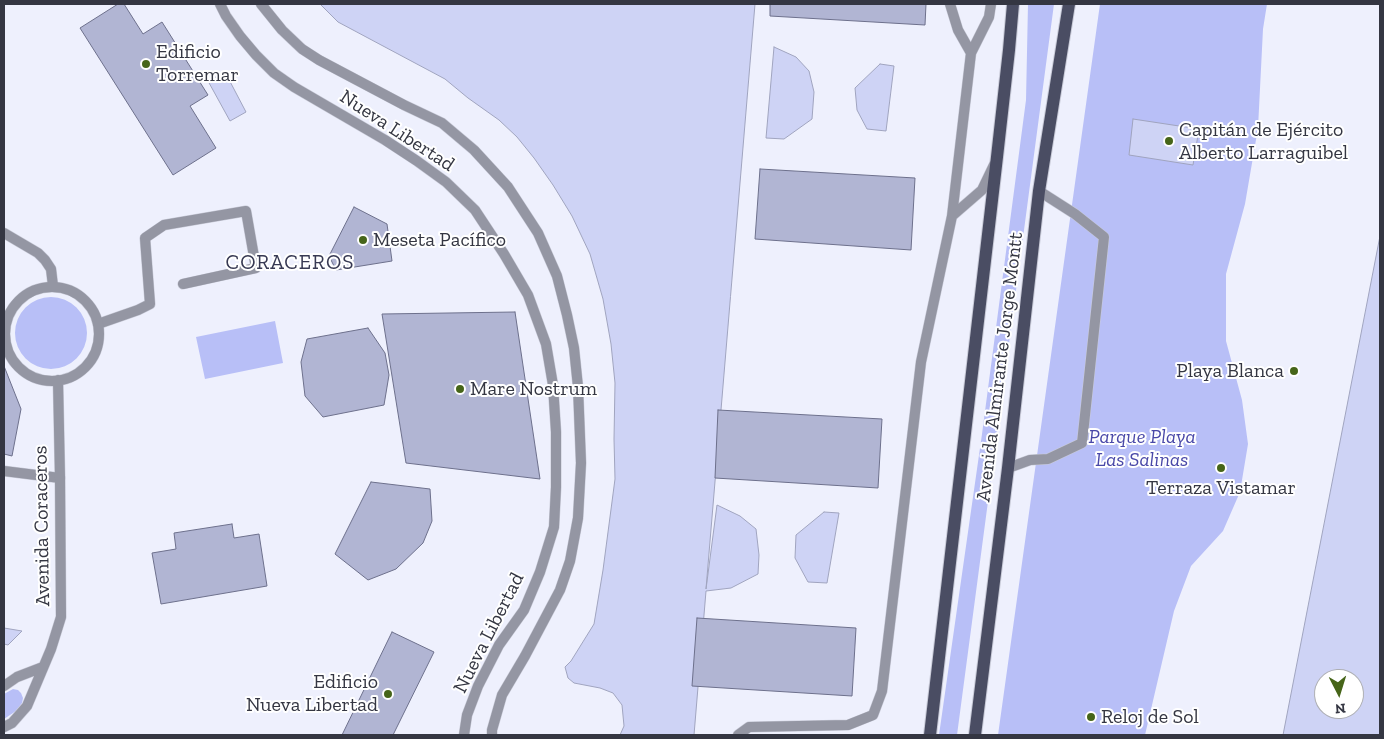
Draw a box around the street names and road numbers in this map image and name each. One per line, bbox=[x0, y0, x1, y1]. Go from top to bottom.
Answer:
street label: Nueva Libertad bbox=[335, 85, 459, 177]
street label: Avenida Almirante Jorge Montt bbox=[972, 231, 1028, 503]
street label: Avenida Coraceros bbox=[29, 445, 55, 607]
street label: Nueva Libertad bbox=[448, 569, 530, 697]

